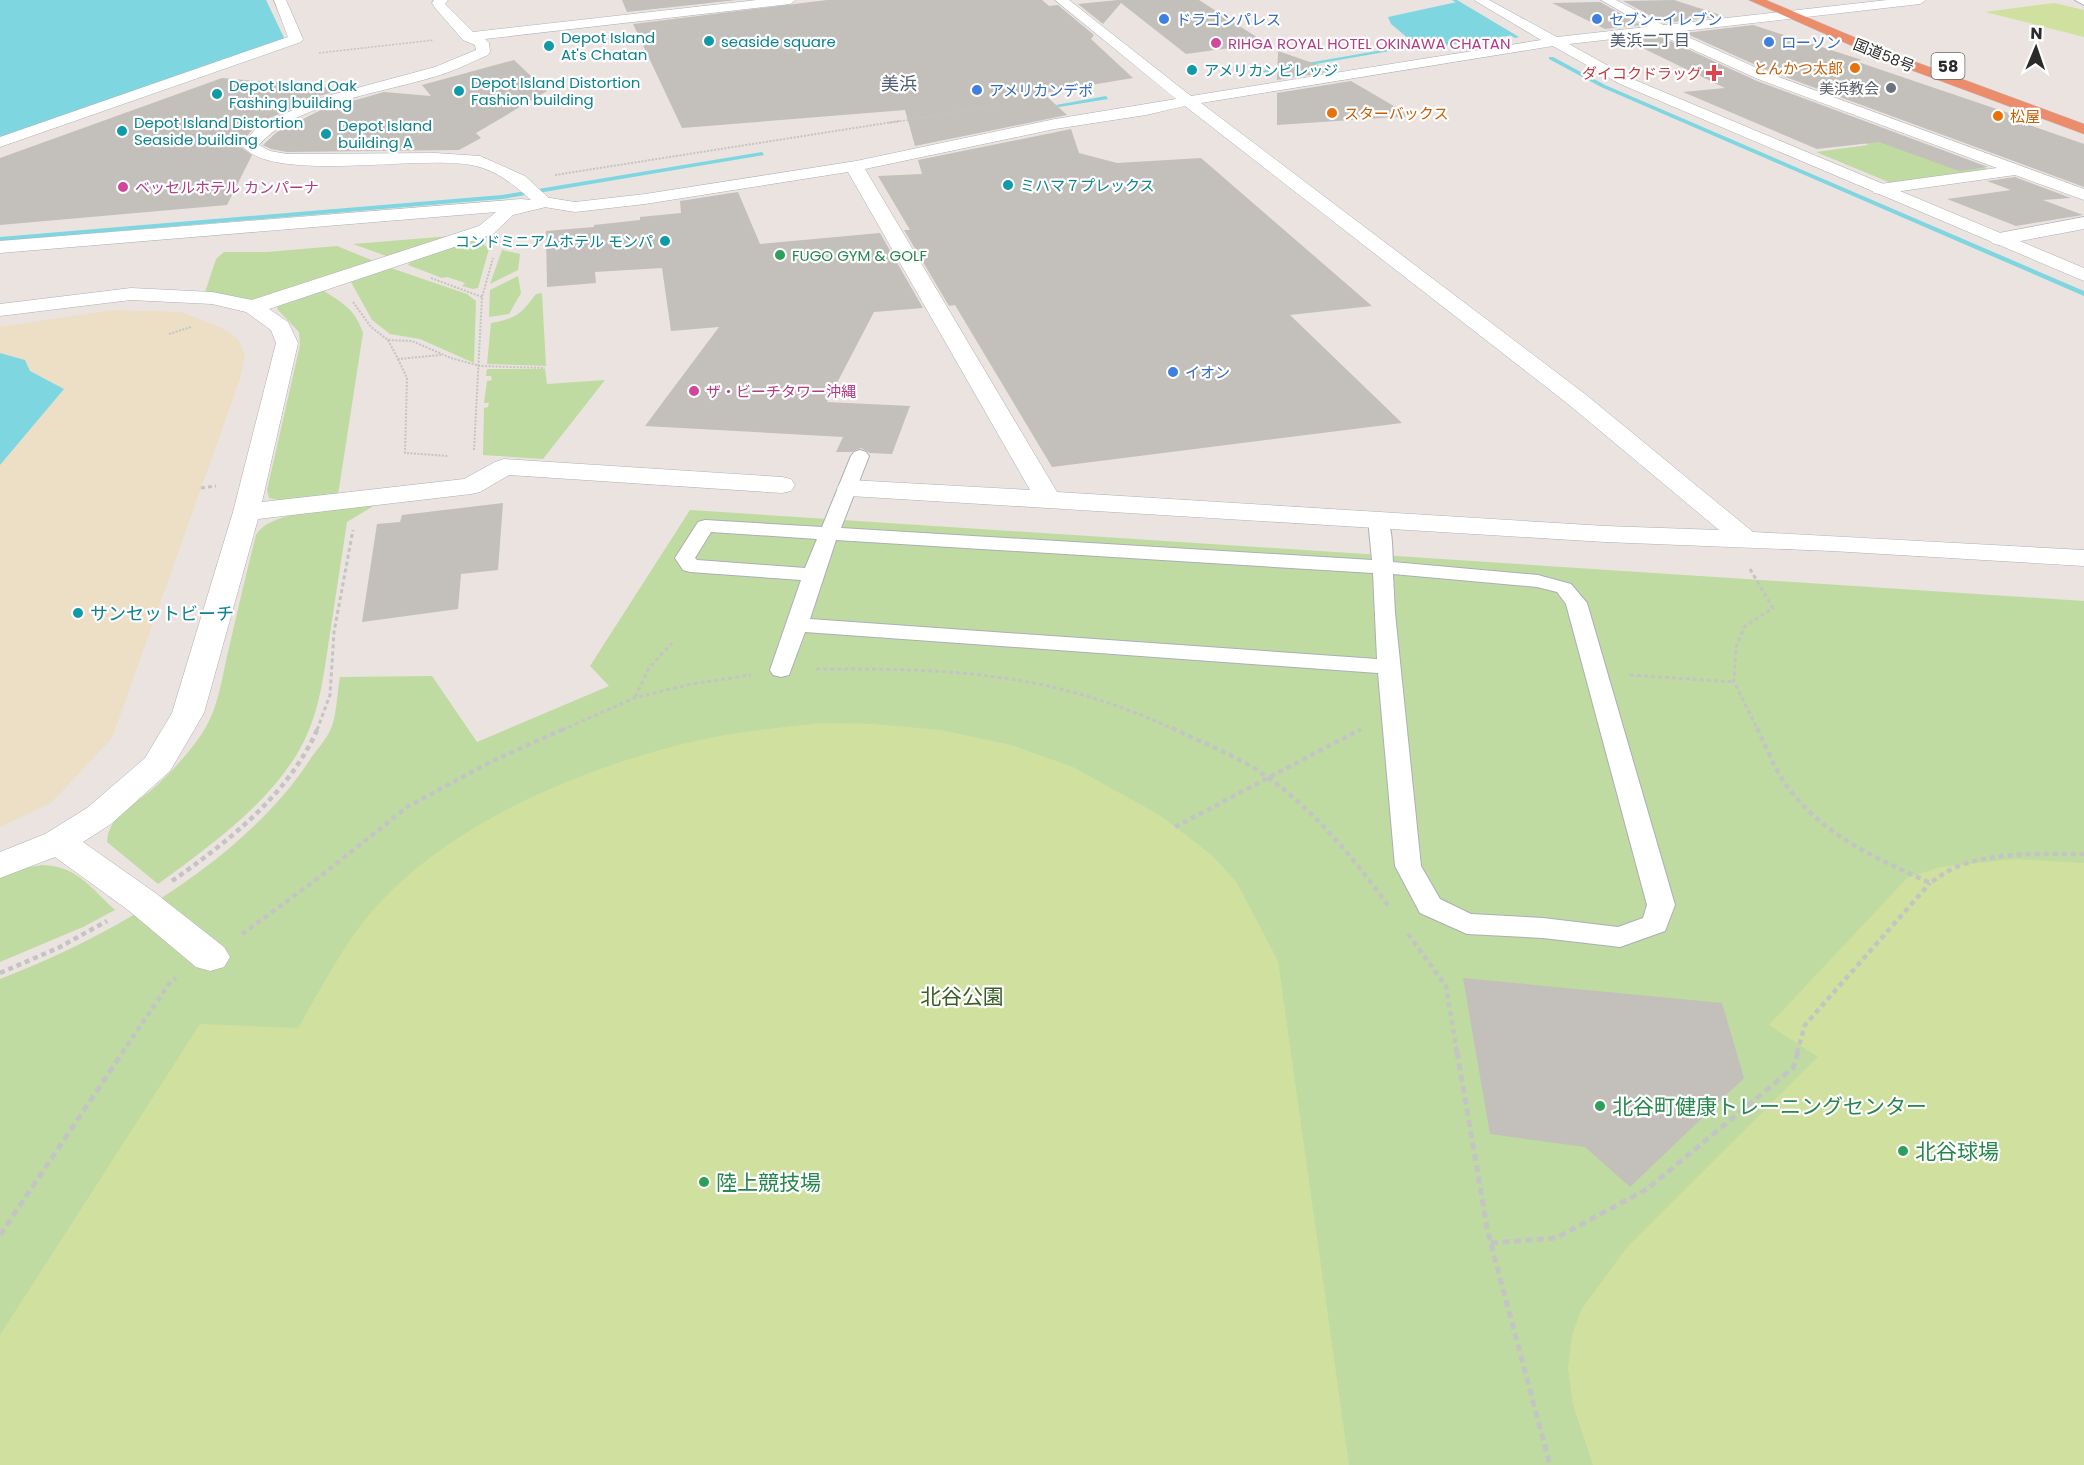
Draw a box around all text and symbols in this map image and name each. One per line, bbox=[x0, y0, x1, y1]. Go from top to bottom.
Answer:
place label: ドラゴンパレス bbox=[1176, 9, 1281, 30]
place label: セブン-イレブン bbox=[1609, 9, 1722, 30]
marker: ドラゴンパレス bbox=[1157, 12, 1171, 26]
marker: セブン-イレブン bbox=[1590, 12, 1604, 26]
north arrow bbox=[2006, 18, 2066, 78]
text: N bbox=[2030, 22, 2043, 45]
place label: Depot Island At's Chatan bbox=[561, 27, 655, 65]
district label: 美浜二丁目 bbox=[1610, 29, 1690, 52]
place label: seaside square bbox=[721, 31, 836, 52]
place label: ローソン bbox=[1781, 32, 1841, 53]
place label: RIHGA ROYAL HOTEL OKINAWA CHATAN bbox=[1228, 33, 1510, 54]
street label: 国道58号 bbox=[1850, 33, 1918, 77]
marker: seaside square bbox=[702, 34, 716, 48]
marker: ローソン bbox=[1762, 35, 1776, 49]
marker: RIHGA ROYAL HOTEL OKINAWA CHATAN bbox=[1209, 36, 1223, 50]
marker: Depot Island At's Chatan bbox=[542, 39, 556, 53]
road number: 58 bbox=[1932, 53, 1964, 79]
place label: とんかつ太郎 bbox=[1753, 58, 1843, 79]
place label: アメリカンビレッジ bbox=[1204, 60, 1338, 81]
marker: とんかつ太郎 bbox=[1848, 61, 1862, 75]
marker: アメリカンビレッジ bbox=[1185, 63, 1199, 77]
place label: ダイコクドラッグ bbox=[1582, 63, 1702, 84]
marker: ダイコクドラッグ bbox=[1707, 66, 1721, 80]
district label: 美浜 bbox=[881, 71, 917, 96]
place label: Depot Island Distortion Fashion building bbox=[471, 72, 640, 110]
place label: Depot Island Oak Fashing building bbox=[229, 75, 357, 113]
place label: 美浜教会 bbox=[1819, 78, 1879, 99]
place label: アメリカンデポ bbox=[989, 80, 1093, 101]
marker: 美浜教会 bbox=[1884, 81, 1898, 95]
marker: アメリカンデポ bbox=[970, 83, 984, 97]
marker: Depot Island Distortion Fashion building bbox=[452, 84, 466, 98]
marker: Depot Island Oak Fashing building bbox=[210, 87, 224, 101]
place label: スターバックス bbox=[1344, 103, 1448, 124]
marker: スターバックス bbox=[1325, 106, 1339, 120]
place label: 松屋 bbox=[2010, 106, 2040, 127]
marker: 松屋 bbox=[1991, 109, 2005, 123]
place label: Depot Island Distortion Seaside building bbox=[134, 112, 303, 150]
place label: Depot Island building A bbox=[338, 115, 432, 153]
marker: Depot Island Distortion Seaside building bbox=[115, 124, 129, 138]
marker: Depot Island building A bbox=[319, 127, 333, 141]
place label: ミハマ７プレックス bbox=[1020, 175, 1155, 196]
place label: ベッセルホテル カンパーナ bbox=[135, 177, 319, 198]
marker: ミハマ７プレックス bbox=[1001, 178, 1015, 192]
marker: ベッセルホテル カンパーナ bbox=[116, 180, 130, 194]
place label: コンドミニアムホテル モンパ bbox=[455, 231, 653, 252]
marker: コンドミニアムホテル モンパ bbox=[658, 234, 672, 248]
place label: FUGO GYM & GOLF bbox=[792, 245, 928, 266]
marker: FUGO GYM & GOLF bbox=[773, 248, 787, 262]
place label: イオン bbox=[1185, 362, 1230, 383]
marker: イオン bbox=[1166, 365, 1180, 379]
place label: ザ・ビーチタワー沖縄 bbox=[706, 381, 856, 402]
marker: ザ・ビーチタワー沖縄 bbox=[687, 384, 701, 398]
place label: サンセットビーチ bbox=[90, 601, 234, 626]
marker: サンセットビーチ bbox=[71, 606, 85, 620]
park label: 北谷公園 bbox=[920, 982, 1004, 1011]
place label: 北谷町健康トレーニングセンター bbox=[1612, 1092, 1927, 1121]
marker: 北谷町健康トレーニングセンター bbox=[1593, 1099, 1607, 1113]
place label: 北谷球場 bbox=[1915, 1137, 1999, 1166]
marker: 北谷球場 bbox=[1896, 1144, 1910, 1158]
place label: 陸上競技場 bbox=[716, 1168, 821, 1197]
marker: 陸上競技場 bbox=[697, 1175, 711, 1189]

